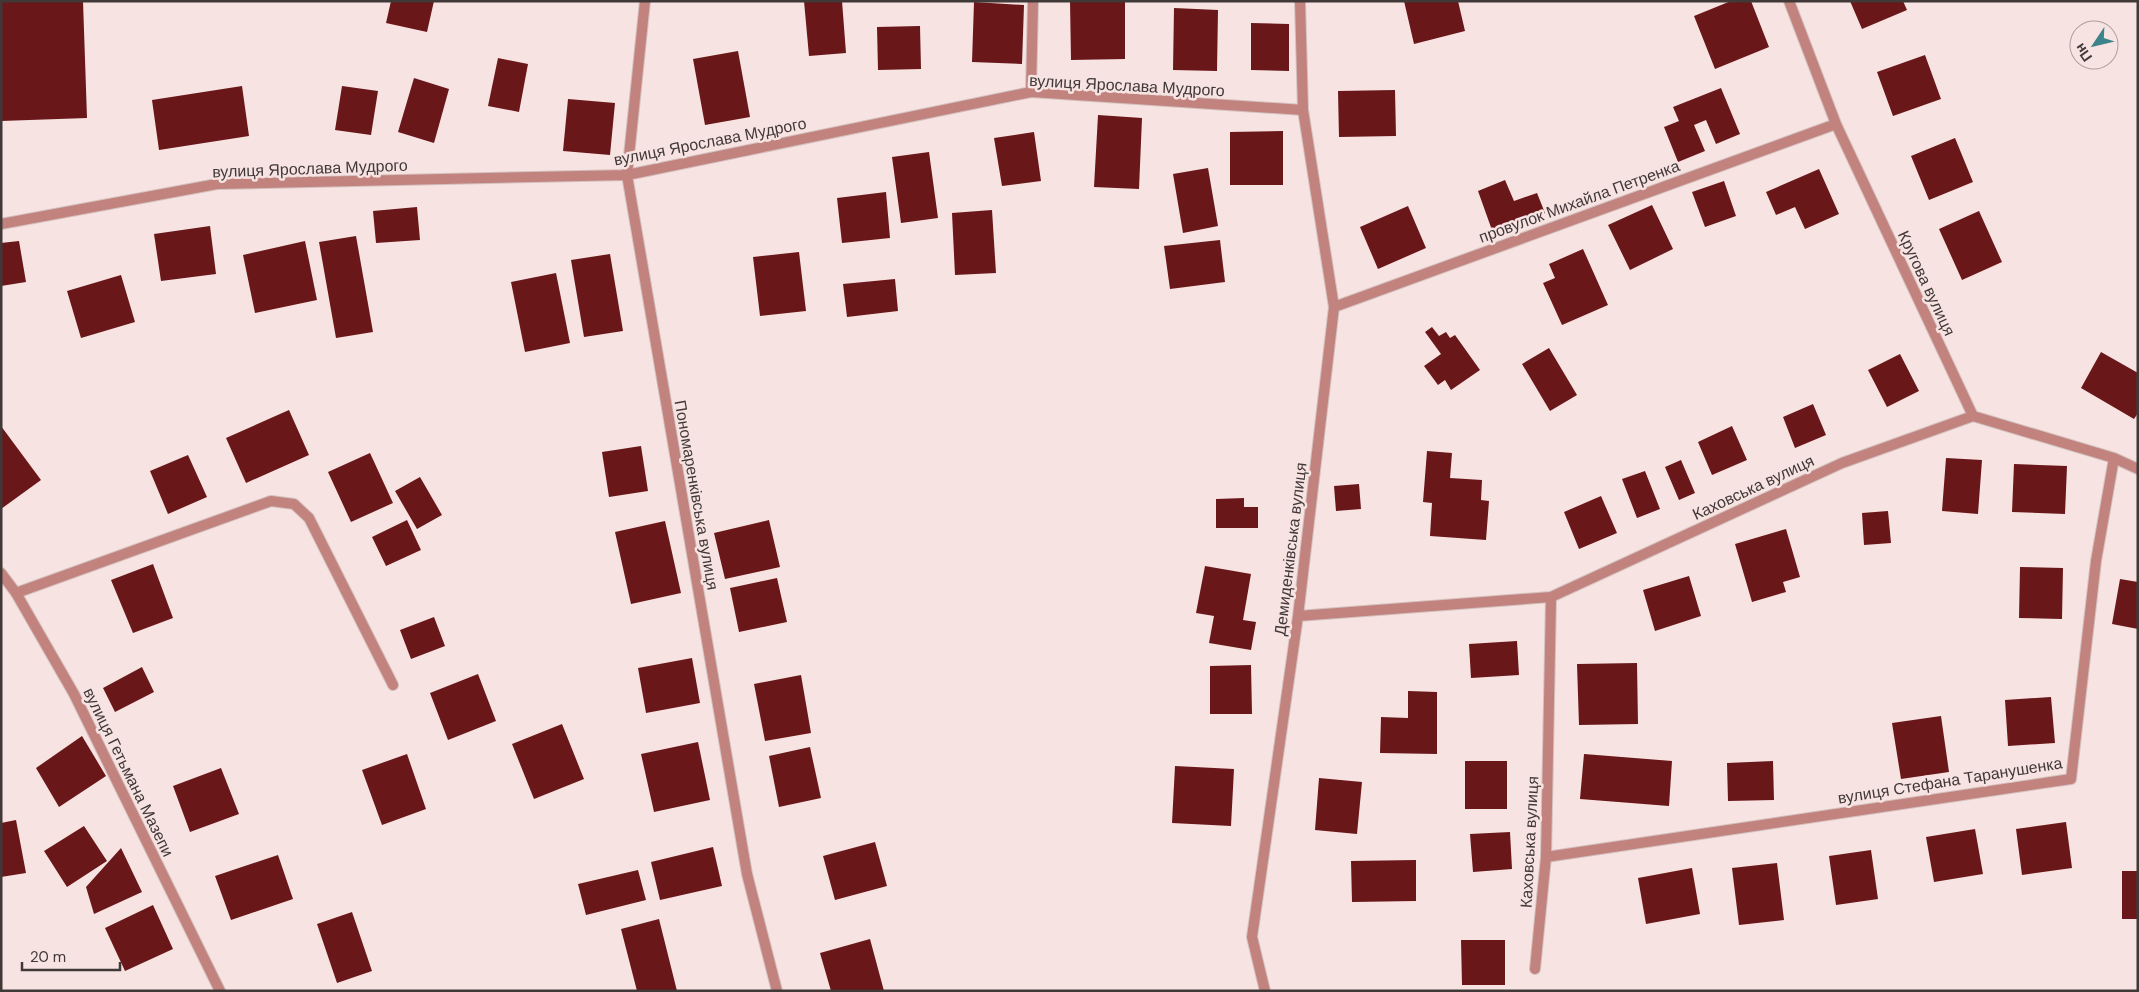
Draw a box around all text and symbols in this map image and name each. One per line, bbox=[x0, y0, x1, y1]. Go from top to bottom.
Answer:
north arrow bbox=[2069, 20, 2119, 70]
text: Пн bbox=[2071, 40, 2096, 65]
street label: вулиця Ярослава Мудрого bbox=[1029, 70, 1225, 101]
street label: вулиця Ярослава Мудрого bbox=[612, 112, 808, 170]
street label: вулиця Ярослава Мудрого bbox=[212, 155, 408, 182]
street label: провулок Михайла Петренка bbox=[1476, 155, 1683, 248]
street label: Кругова вулиця bbox=[1893, 227, 1960, 339]
street label: Пономаренківська вулиця bbox=[669, 399, 724, 592]
street label: Каховська вулиця bbox=[1689, 450, 1817, 525]
street label: Демиденківська вулиця bbox=[1269, 461, 1312, 637]
street label: вулиця Гетьмана Мазепи bbox=[78, 684, 179, 860]
street label: вулиця Стефана Таранушенка bbox=[1836, 752, 2064, 809]
street label: Каховська вулиця bbox=[1516, 776, 1543, 908]
scale bar bbox=[22, 940, 120, 972]
text: 20 m bbox=[30, 947, 66, 967]

